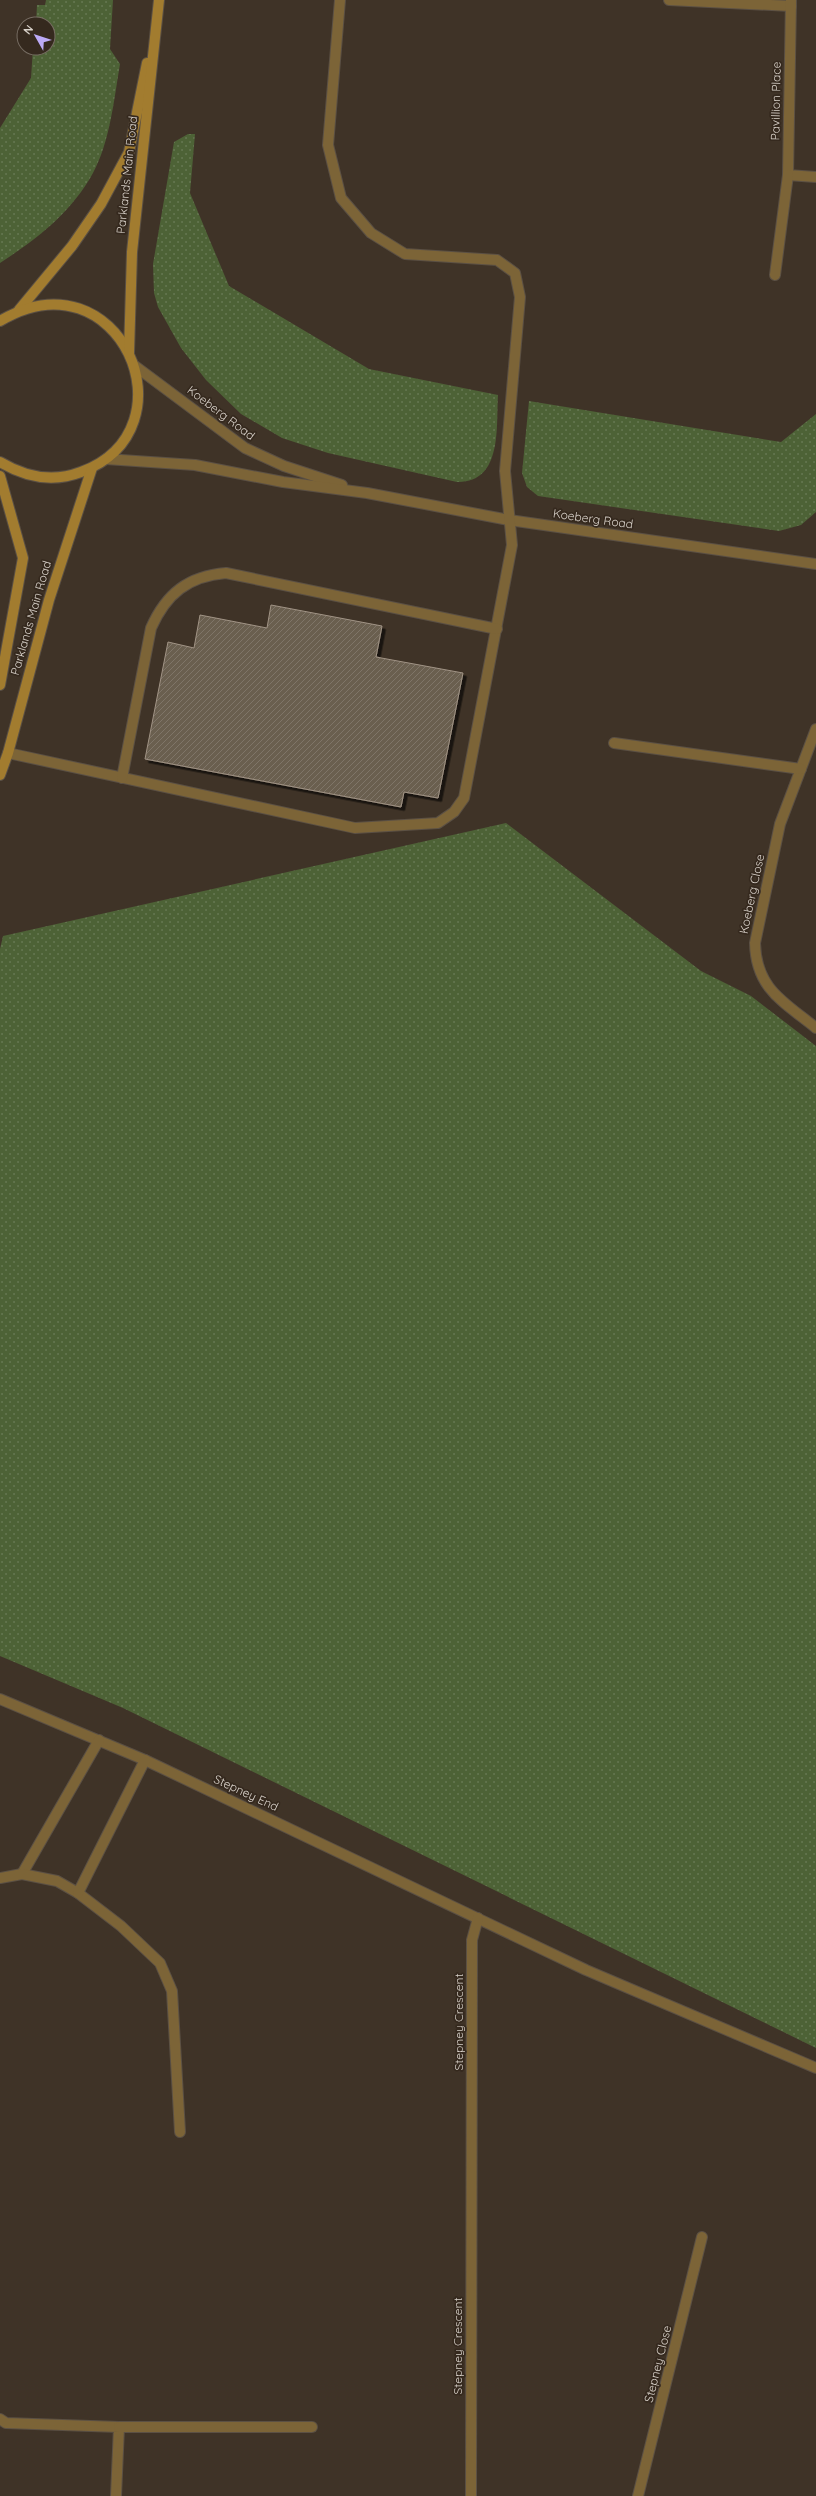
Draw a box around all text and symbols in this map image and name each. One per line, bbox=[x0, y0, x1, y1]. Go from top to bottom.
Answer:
north arrow bbox=[16, 16, 56, 56]
text: N bbox=[20, 22, 36, 37]
street label: Pavillion Place bbox=[767, 61, 784, 141]
street label: Parklands Main Road bbox=[113, 115, 140, 235]
street label: Koeberg Road bbox=[184, 382, 258, 443]
street label: Koeberg Road bbox=[552, 505, 634, 532]
street label: Parklands Main Road bbox=[7, 559, 54, 677]
street label: Koeberg Close bbox=[736, 852, 767, 935]
street label: Stepney End bbox=[212, 1771, 281, 1814]
street label: Stepney Crescent bbox=[451, 1973, 466, 2071]
street label: Stepney Crescent bbox=[450, 2297, 465, 2395]
street label: Stepney Close bbox=[641, 2324, 674, 2404]

